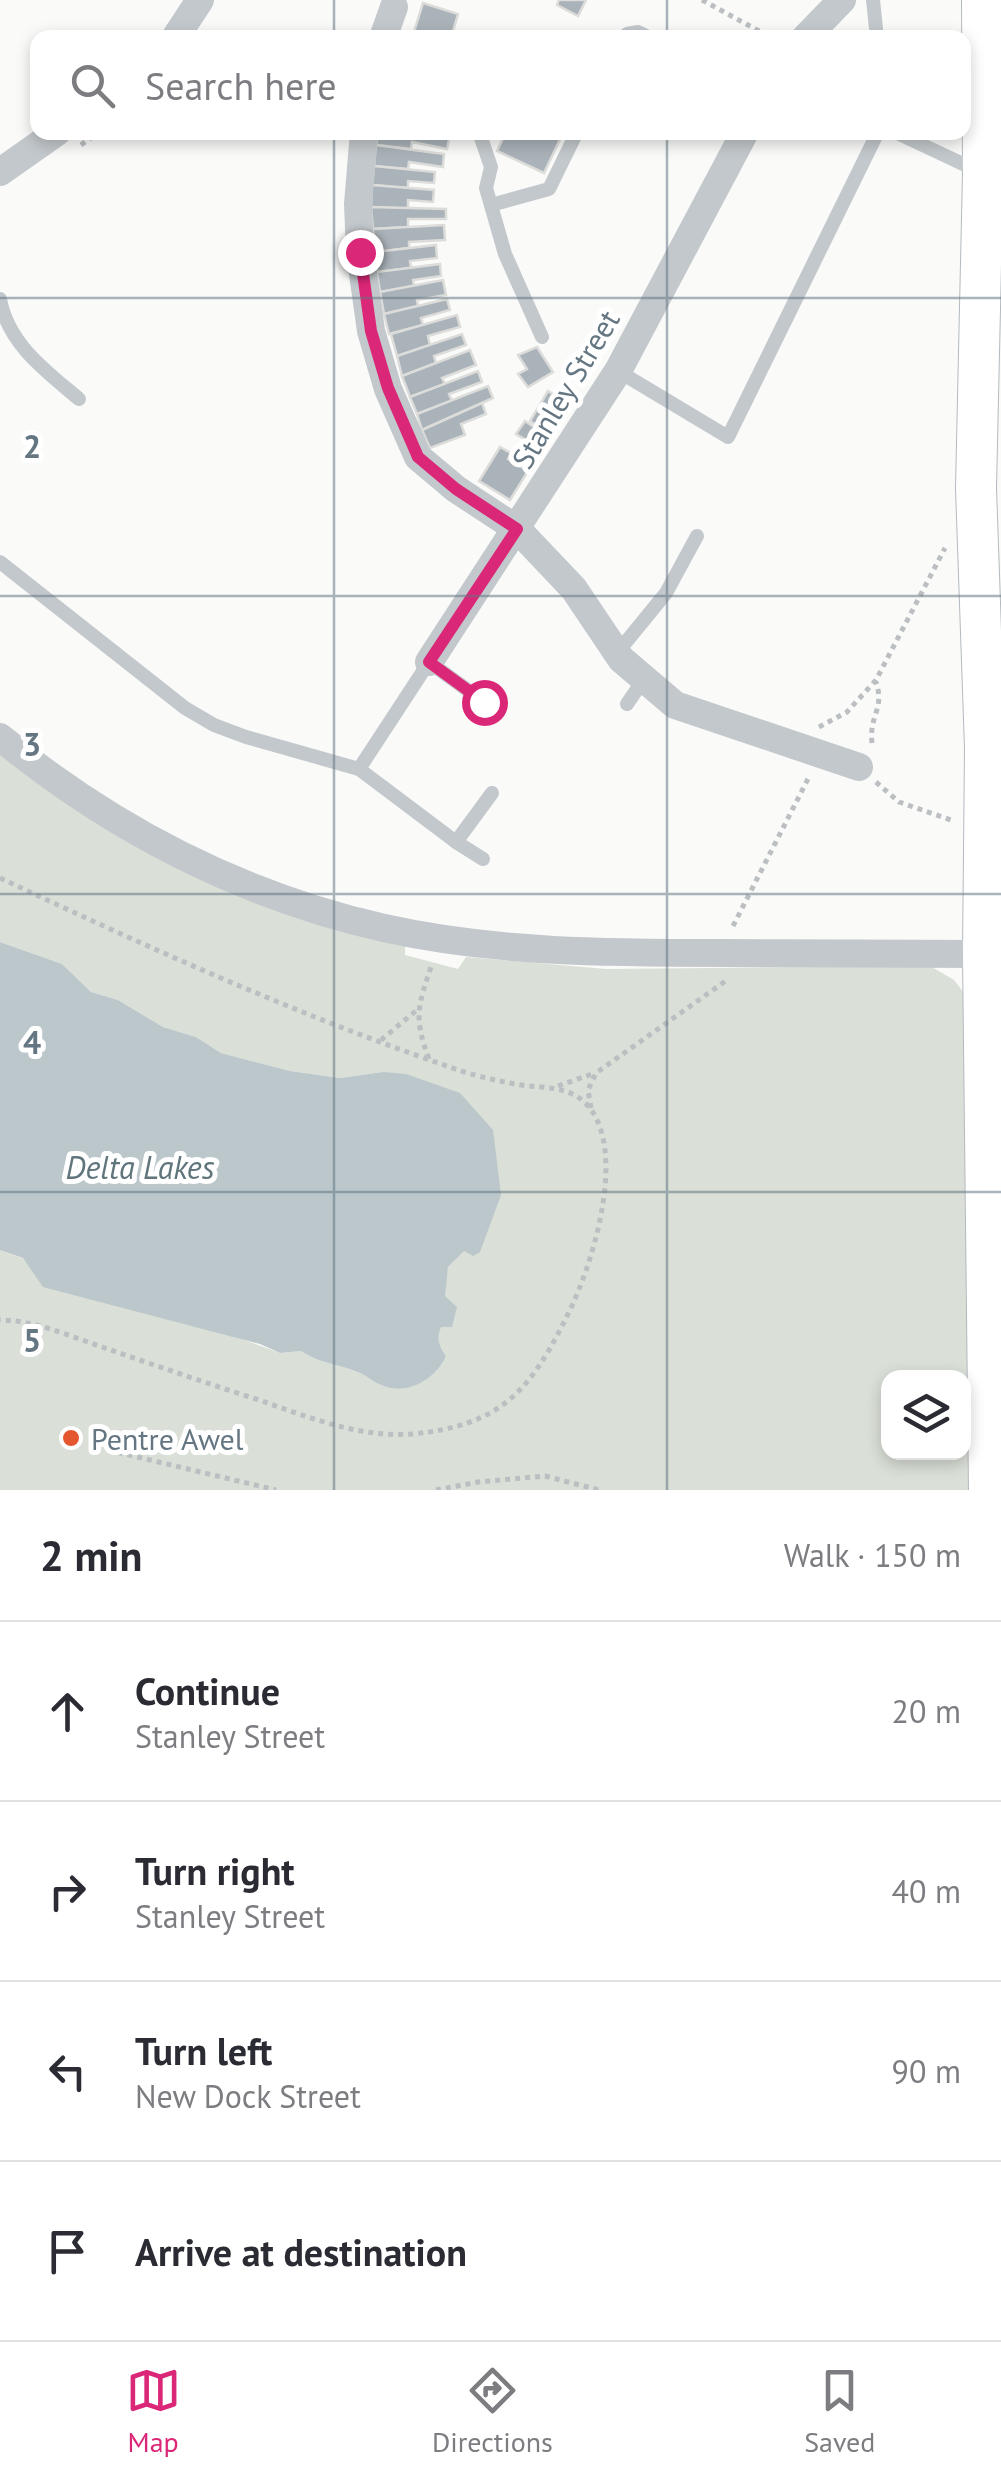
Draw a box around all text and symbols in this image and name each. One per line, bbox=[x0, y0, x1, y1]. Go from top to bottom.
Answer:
search box bbox=[30, 30, 971, 140]
icon: search bbox=[65, 58, 120, 113]
text: Search here bbox=[145, 61, 337, 110]
route end bbox=[338, 230, 384, 276]
street label: Stanley Street bbox=[502, 303, 628, 475]
text: 2 bbox=[23, 425, 41, 467]
route start bbox=[462, 680, 508, 726]
text: 3 bbox=[23, 723, 41, 765]
text: 4 bbox=[23, 1021, 41, 1063]
water label: Delta Lakes bbox=[66, 1146, 215, 1188]
text: 5 bbox=[23, 1319, 41, 1361]
map controls bbox=[881, 1370, 971, 1460]
button: layers bbox=[881, 1370, 971, 1460]
place label: Pentre Awel bbox=[91, 1419, 244, 1458]
marker: Pentre Awel bbox=[60, 1427, 82, 1449]
text: 2 min bbox=[40, 1528, 142, 1583]
text: Walk · 150 m bbox=[784, 1534, 961, 1576]
text: Continue bbox=[135, 1666, 280, 1715]
icon: ahead bbox=[40, 1684, 95, 1739]
text: 20 m bbox=[892, 1690, 961, 1732]
text: Stanley Street bbox=[135, 1715, 325, 1757]
text: Turn right bbox=[135, 1846, 295, 1895]
icon: right bbox=[40, 1864, 95, 1919]
text: 40 m bbox=[892, 1870, 961, 1912]
text: Stanley Street bbox=[135, 1895, 325, 1937]
text: Turn left bbox=[135, 2026, 272, 2075]
icon: left bbox=[40, 2044, 95, 2099]
text: 90 m bbox=[892, 2050, 961, 2092]
text: New Dock Street bbox=[135, 2075, 361, 2117]
icon: arrive bbox=[40, 2224, 95, 2279]
text: Arrive at destination bbox=[135, 2227, 467, 2276]
tab: Map bbox=[126, 2363, 181, 2460]
tab: Directions bbox=[432, 2363, 553, 2460]
tab: Saved bbox=[804, 2363, 875, 2460]

